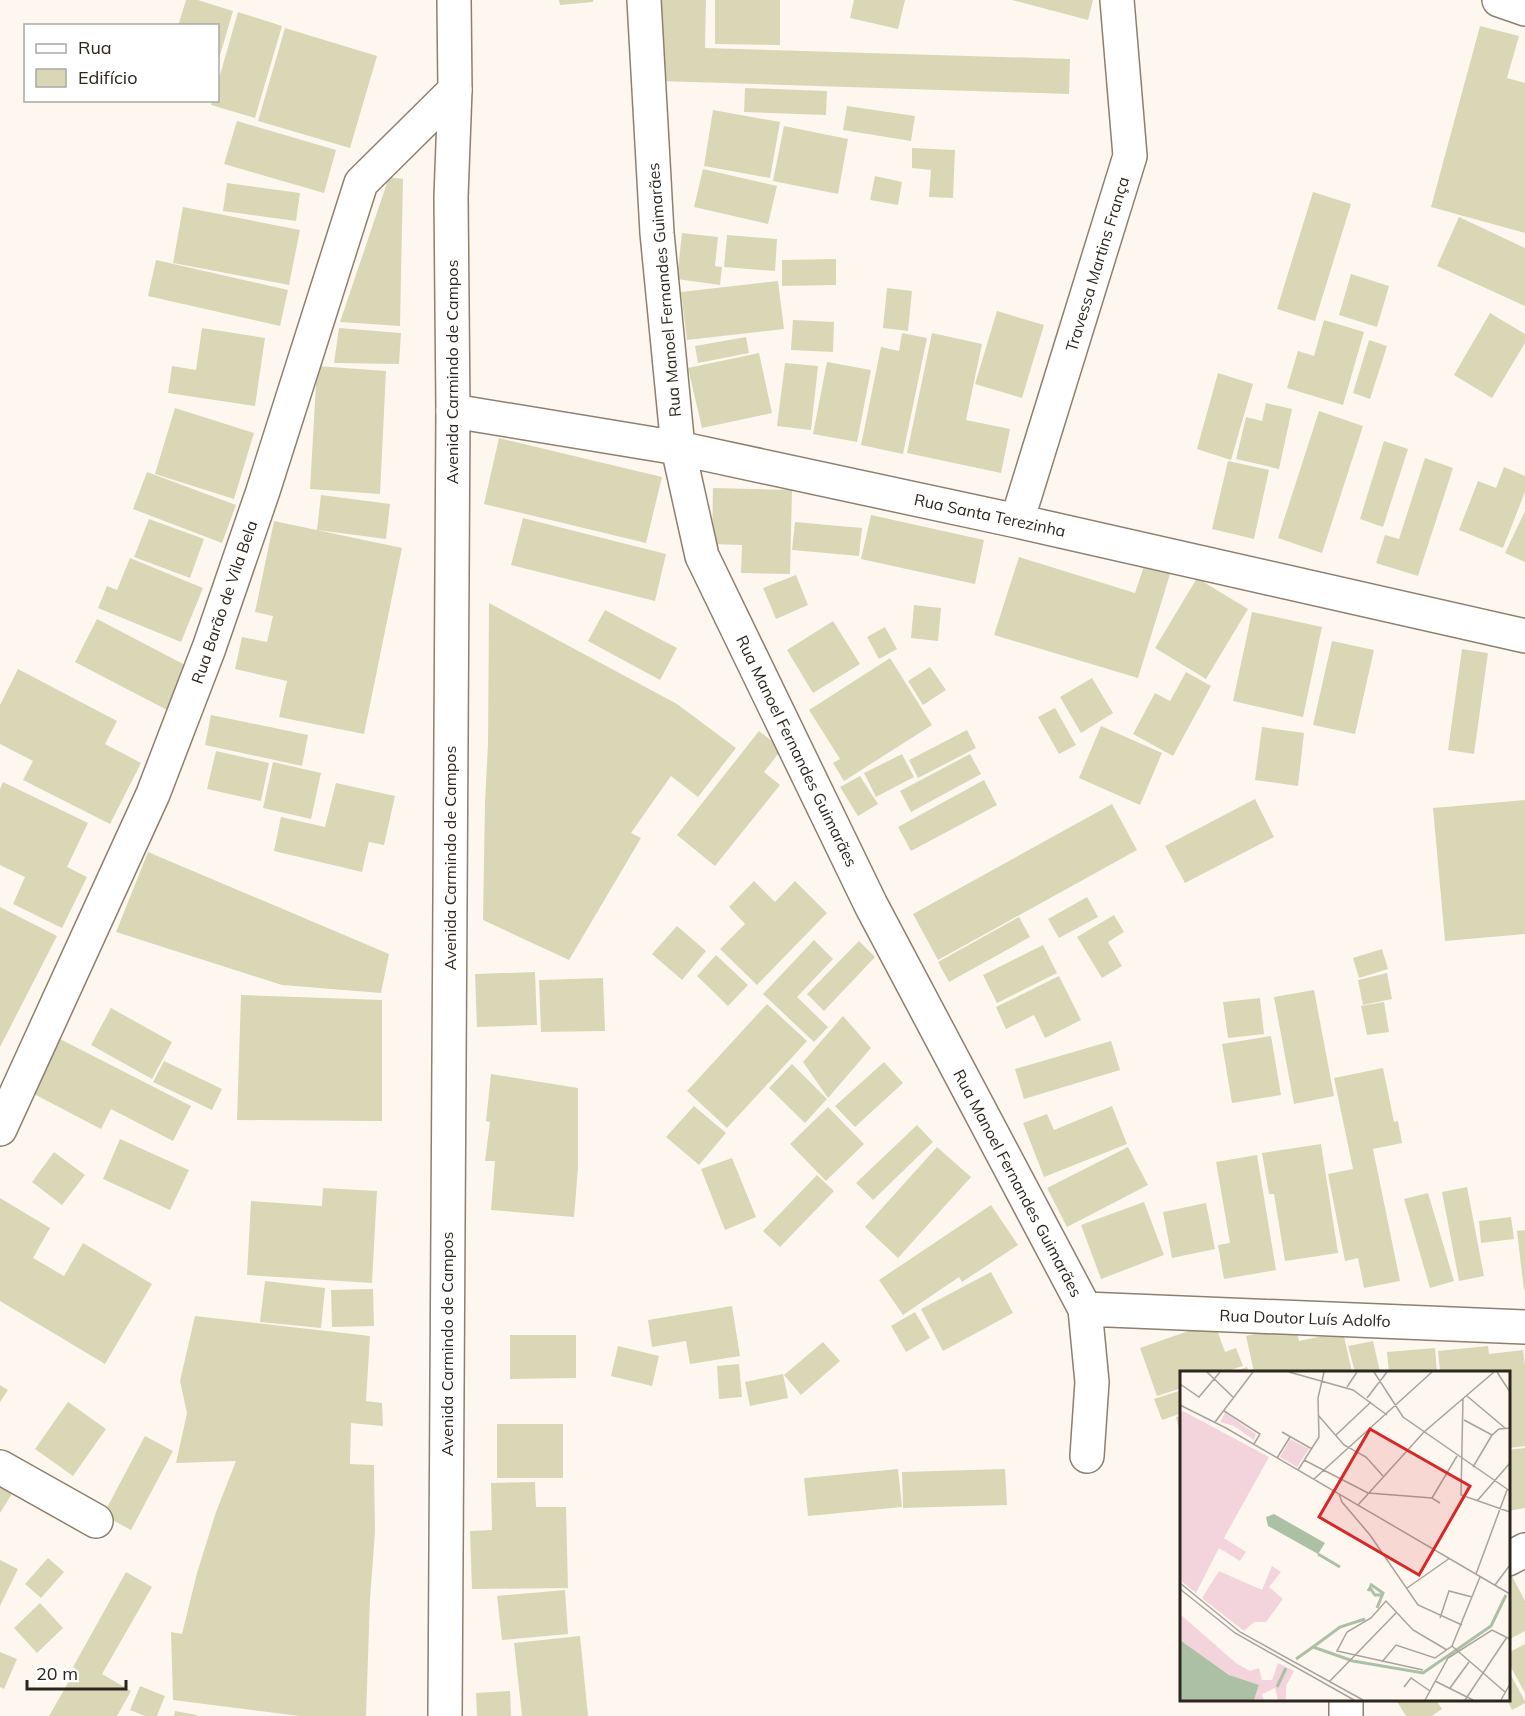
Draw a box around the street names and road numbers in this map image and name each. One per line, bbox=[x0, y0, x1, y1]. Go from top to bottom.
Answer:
street label: Rua Manoel Fernandes Guimarães bbox=[643, 162, 685, 418]
street label: Travessa Martins França bbox=[1061, 174, 1133, 354]
street label: Avenida Carmindo de Campos bbox=[442, 260, 462, 484]
street label: Rua Santa Terezinha bbox=[912, 489, 1068, 541]
street label: Rua Barão de Vila Bela bbox=[187, 518, 261, 686]
street label: Rua Manoel Fernandes Guimarães bbox=[732, 632, 862, 870]
street label: Avenida Carmindo de Campos bbox=[440, 746, 460, 970]
street label: Rua Manoel Fernandes Guimarães bbox=[949, 1066, 1087, 1300]
street label: Avenida Carmindo de Campos bbox=[437, 1232, 457, 1456]
street label: Rua Doutor Luís Adolfo bbox=[1219, 1305, 1391, 1331]

